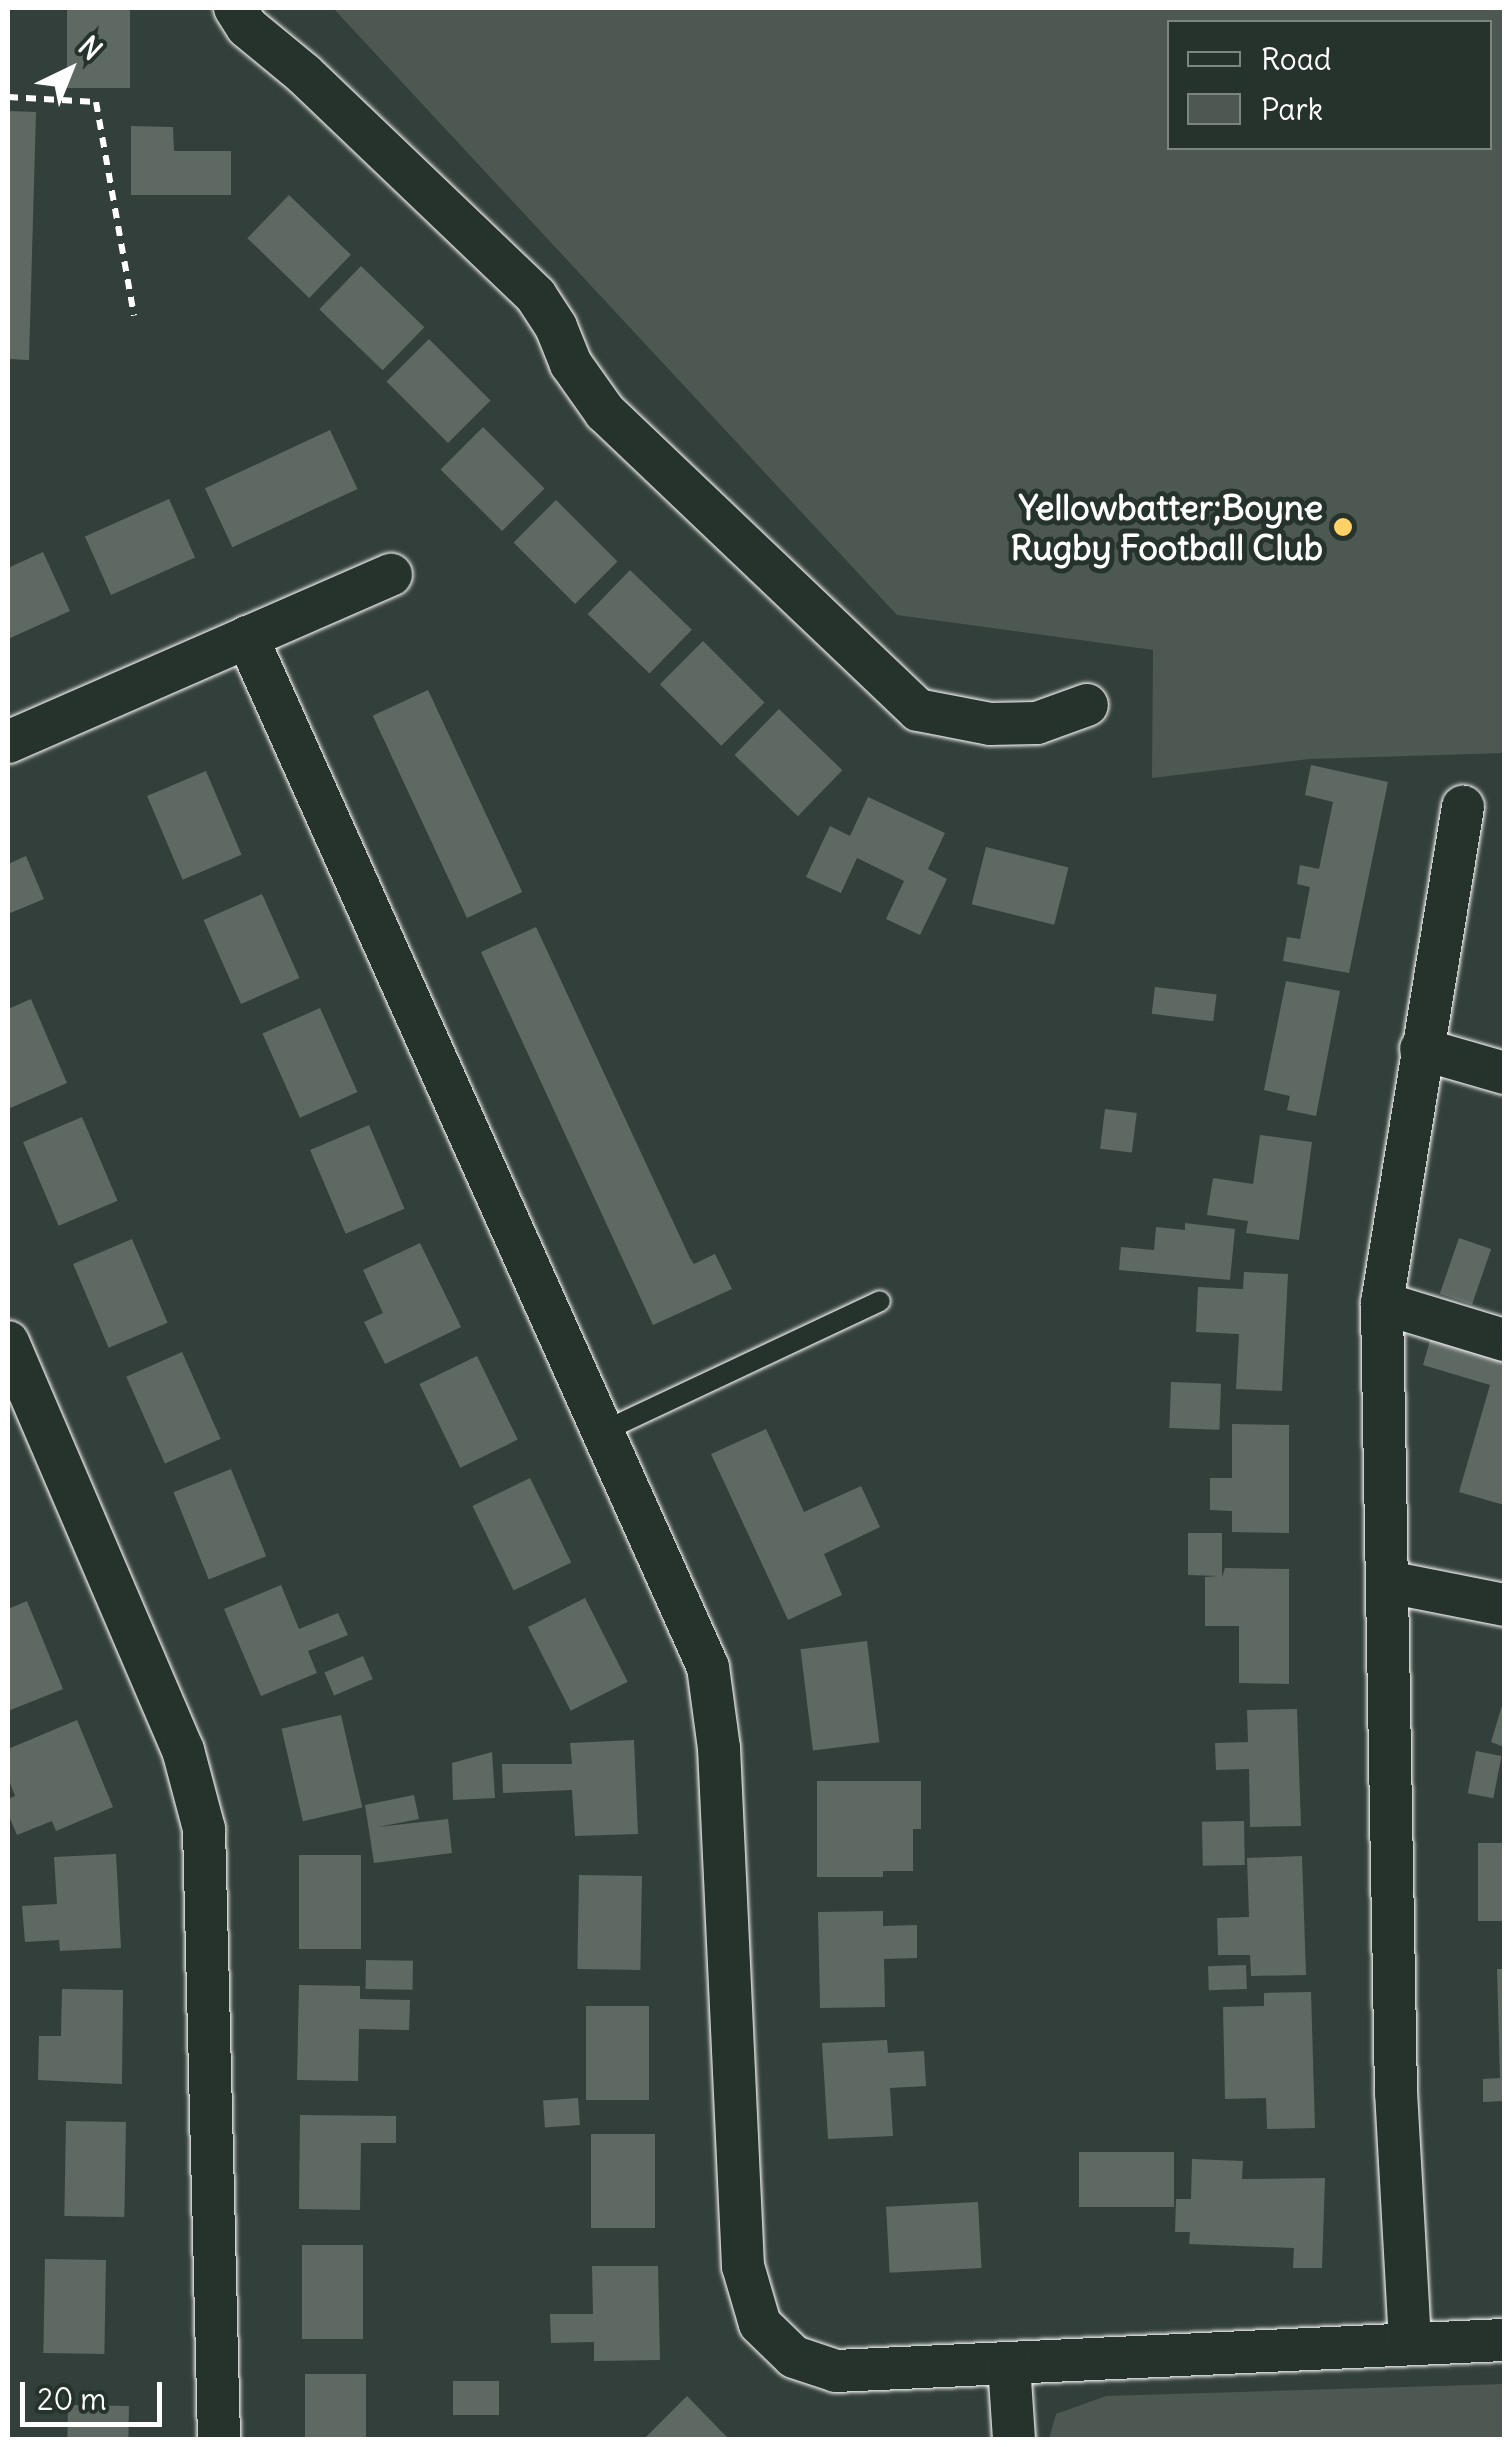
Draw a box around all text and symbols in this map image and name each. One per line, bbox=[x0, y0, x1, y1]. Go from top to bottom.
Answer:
north arrow bbox=[20, 20, 120, 120]
legend bbox=[1167, 20, 1492, 150]
text: N bbox=[71, 28, 110, 68]
text: Road bbox=[1261, 40, 1331, 78]
text: Park bbox=[1261, 90, 1323, 128]
place label: Yellowbatter;Boyne Rugby Football Club bbox=[1010, 486, 1323, 568]
marker: Yellowbatter;Boyne Rugby Football Club bbox=[1332, 516, 1354, 538]
scale bar bbox=[25, 2362, 168, 2424]
text: 20 m bbox=[37, 2380, 107, 2418]

